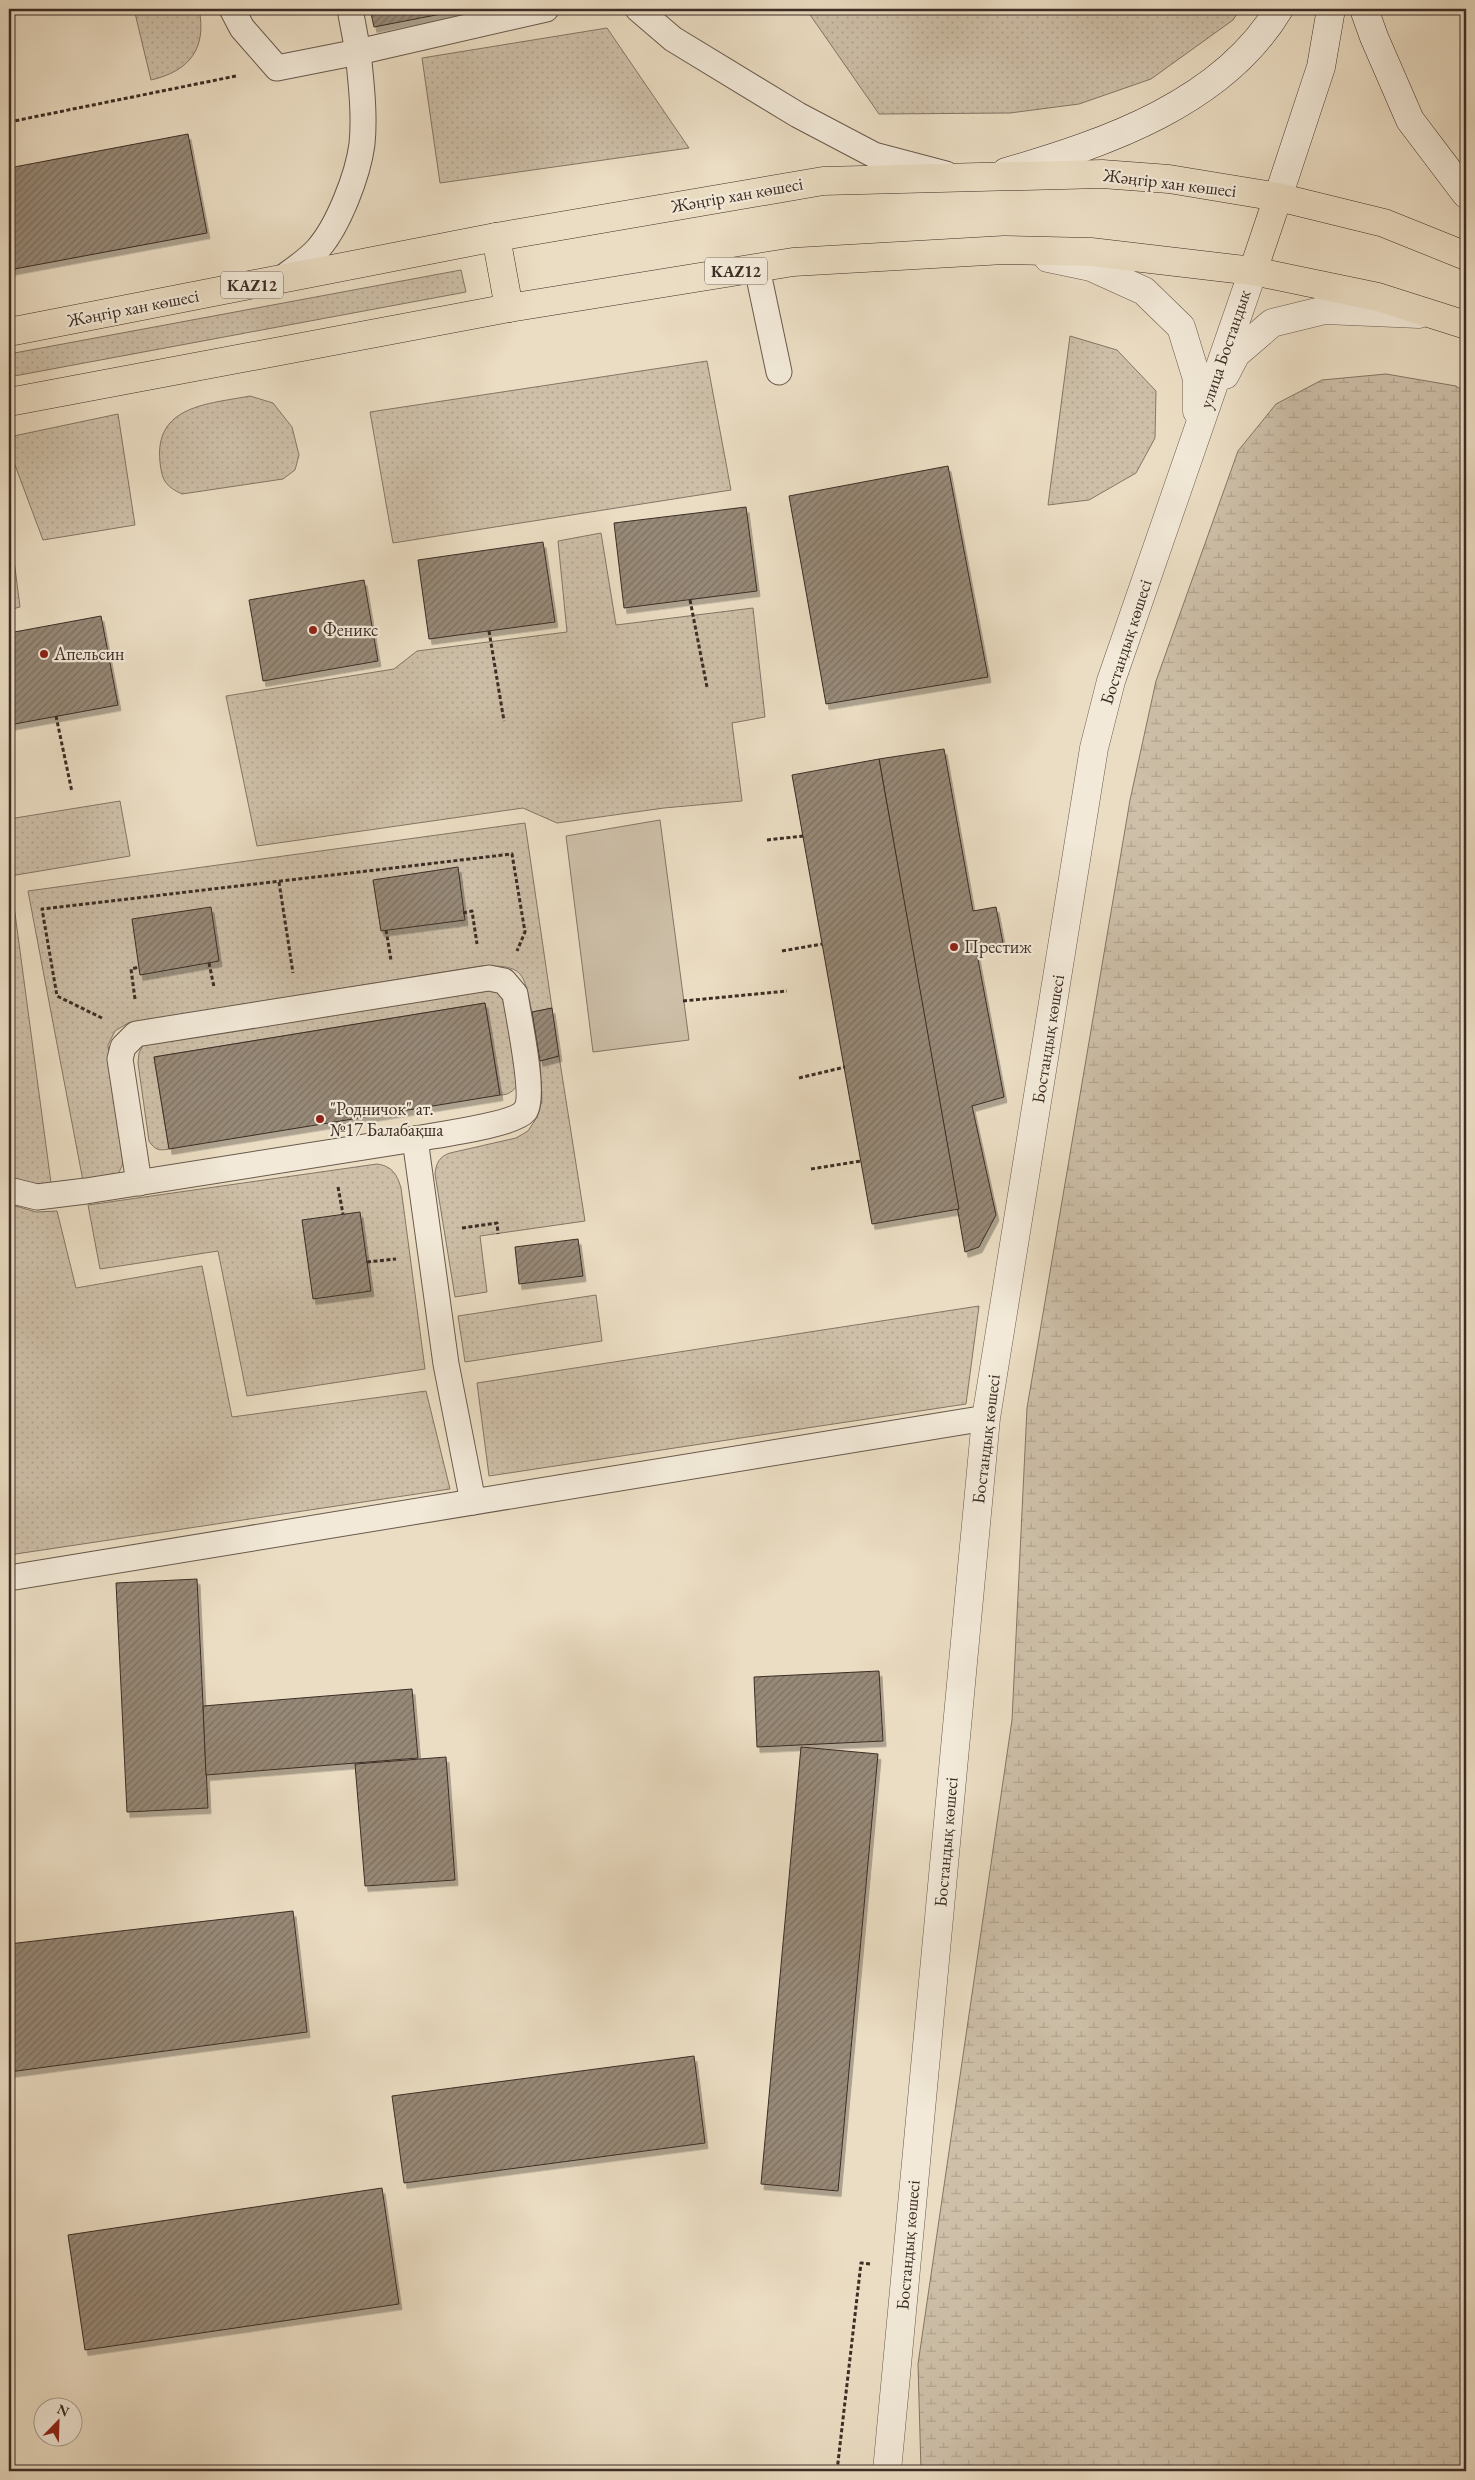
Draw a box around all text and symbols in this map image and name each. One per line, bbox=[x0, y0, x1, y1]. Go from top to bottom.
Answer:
street label: Жәңгір хан көшесі bbox=[1101, 163, 1238, 202]
street label: Жәңгір хан көшесі bbox=[668, 171, 805, 218]
road number: KAZ12 bbox=[705, 258, 767, 284]
road number: KAZ12 bbox=[221, 272, 283, 298]
street label: Жәңгір хан көшесі bbox=[64, 283, 201, 332]
street label: улица Бостандык bbox=[1193, 286, 1256, 411]
street label: Бостандық көшесі bbox=[1094, 576, 1157, 707]
place label: Феникс bbox=[323, 618, 378, 641]
marker: Феникс bbox=[307, 624, 319, 636]
place label: Апельсин bbox=[53, 642, 124, 665]
marker: Апельсин bbox=[38, 648, 50, 660]
place label: Престиж bbox=[964, 935, 1032, 958]
marker: Престиж bbox=[948, 941, 960, 953]
street label: Бостандық көшесі bbox=[1026, 972, 1069, 1105]
place label: "Родничок" ат. №17 Балабақша bbox=[330, 1097, 444, 1141]
marker: "Родничок" ат. №17 Балабақша bbox=[314, 1113, 326, 1125]
street label: Бостандық көшесі bbox=[966, 1372, 1005, 1505]
street label: Бостандық көшесі bbox=[928, 1775, 963, 1908]
street label: Бостандық көшесі bbox=[890, 2178, 925, 2311]
north arrow bbox=[32, 2398, 82, 2448]
text: N bbox=[54, 2400, 72, 2421]

